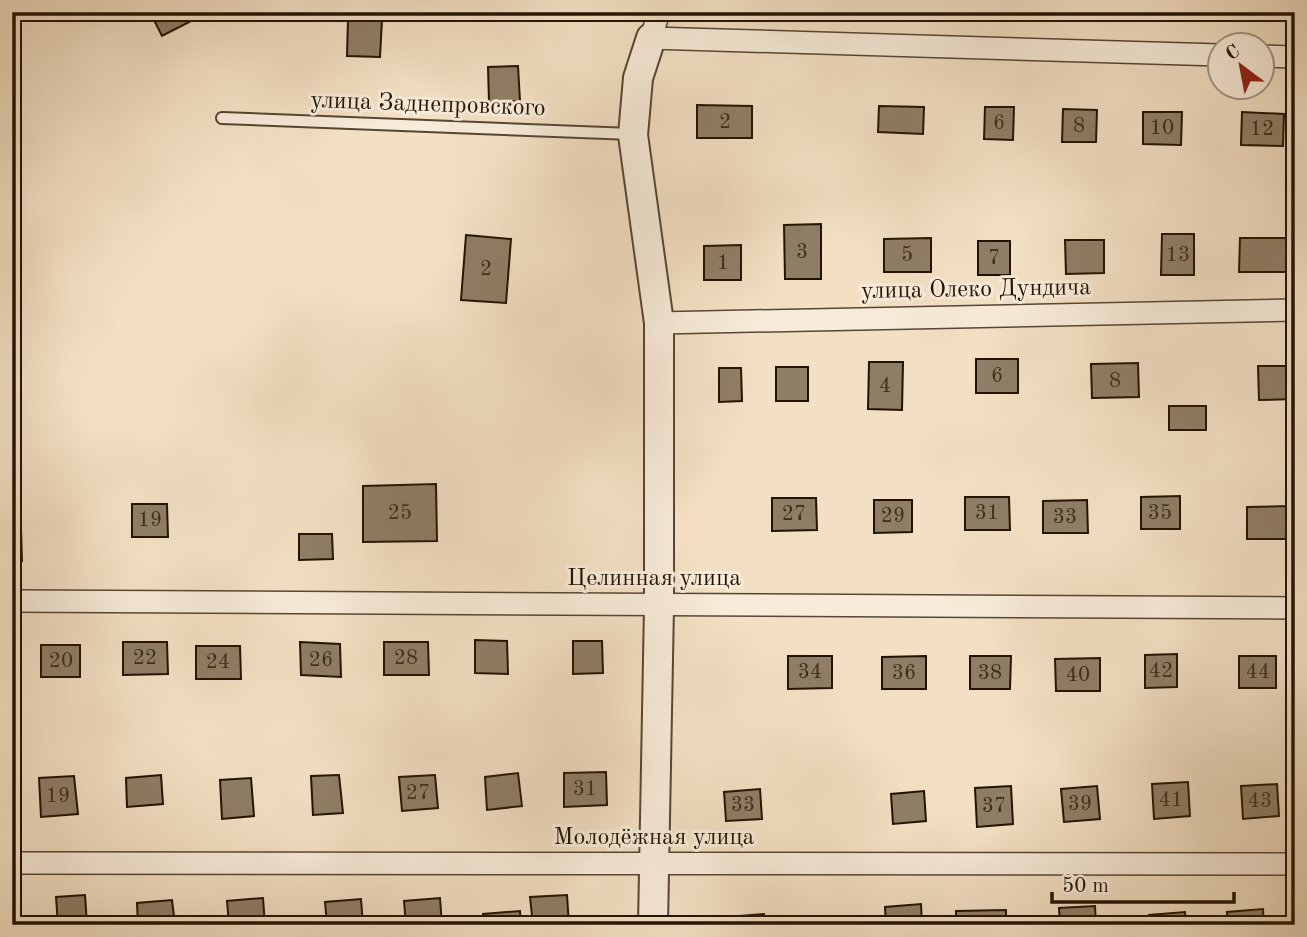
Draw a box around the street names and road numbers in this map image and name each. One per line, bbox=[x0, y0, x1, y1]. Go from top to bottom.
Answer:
street label: улица Заднепровского bbox=[310, 89, 546, 121]
street label: улица Олеко Дундича bbox=[861, 276, 1091, 304]
street label: Целинная улица bbox=[567, 567, 741, 591]
street label: Молодёжная улица bbox=[554, 826, 755, 850]

